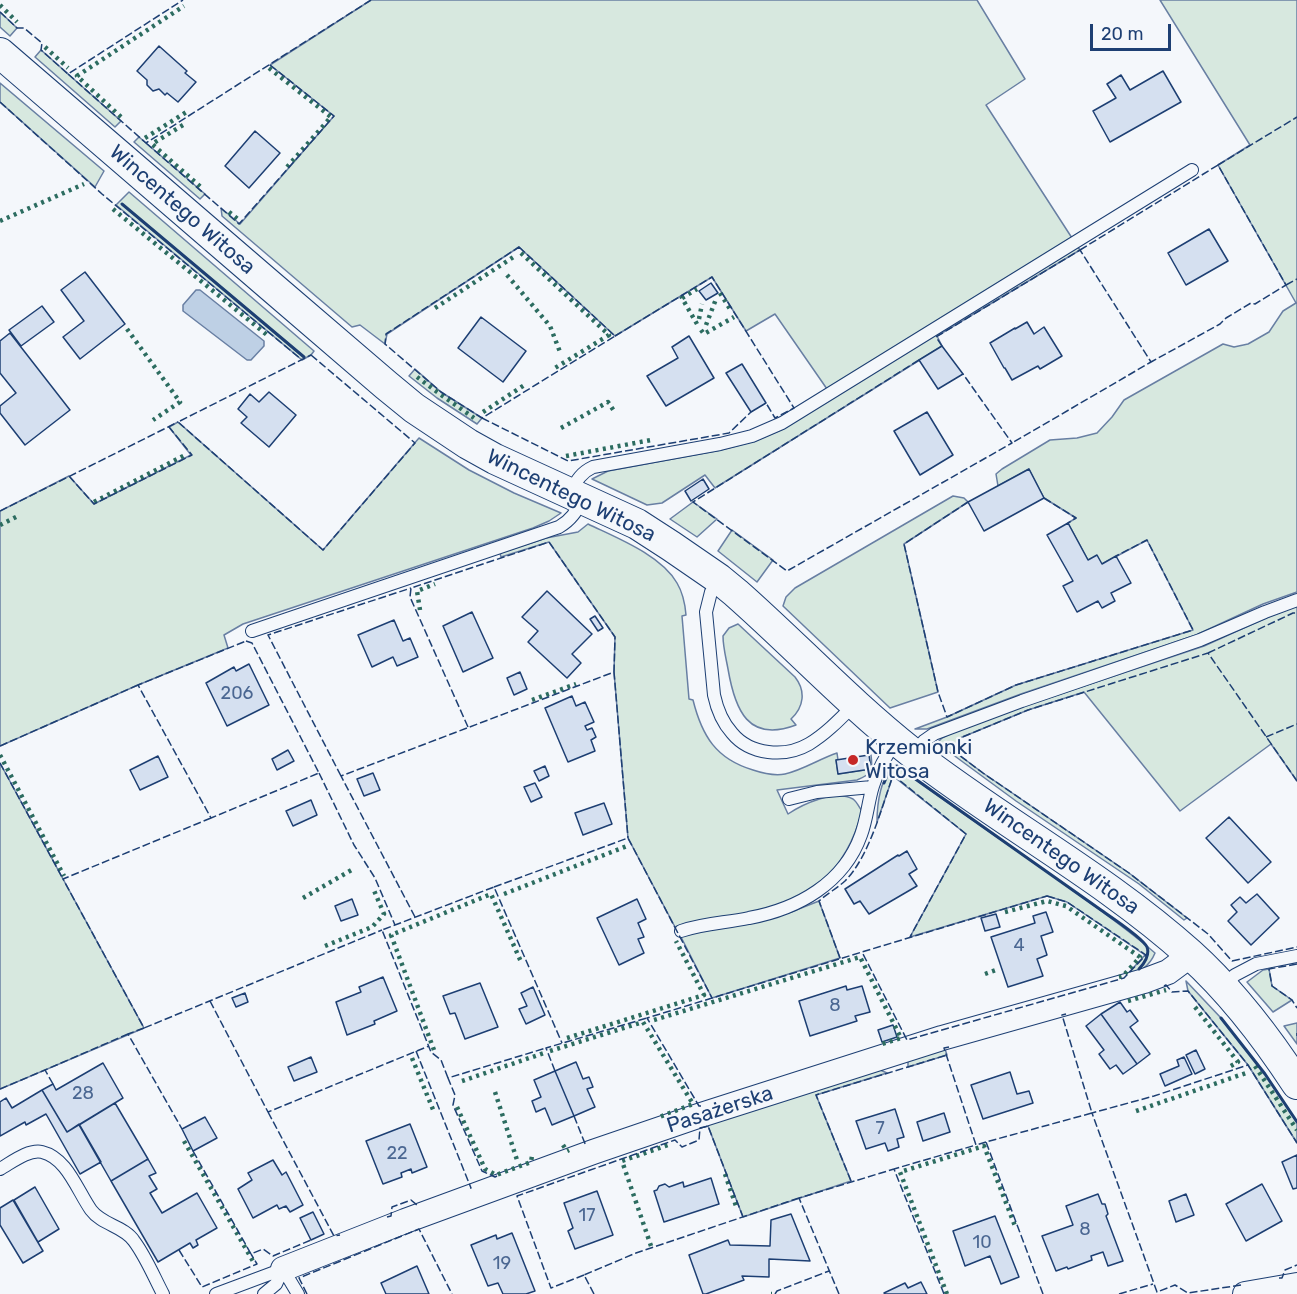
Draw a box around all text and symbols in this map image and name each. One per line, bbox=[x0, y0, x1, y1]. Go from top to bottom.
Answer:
scale bar bbox=[1093, 12, 1174, 50]
text: 20 m bbox=[1101, 23, 1143, 45]
street label: Wincentego Witosa bbox=[104, 140, 260, 280]
street label: Wincentego Witosa bbox=[482, 444, 660, 548]
house number: 206 bbox=[221, 683, 253, 705]
place label: Krzemionki Witosa bbox=[865, 735, 972, 785]
marker: Krzemionki Witosa bbox=[846, 753, 860, 767]
street label: Wincentego Witosa bbox=[978, 794, 1144, 920]
house number: 4 bbox=[1013, 935, 1025, 957]
house number: 8 bbox=[829, 995, 841, 1017]
street label: Pasażerska bbox=[664, 1081, 776, 1139]
house number: 28 bbox=[72, 1083, 94, 1105]
house number: 7 bbox=[875, 1118, 885, 1140]
house number: 22 bbox=[386, 1143, 408, 1165]
house number: 17 bbox=[579, 1205, 595, 1227]
house number: 8 bbox=[1079, 1219, 1091, 1241]
house number: 10 bbox=[972, 1232, 992, 1254]
house number: 19 bbox=[493, 1253, 511, 1275]

